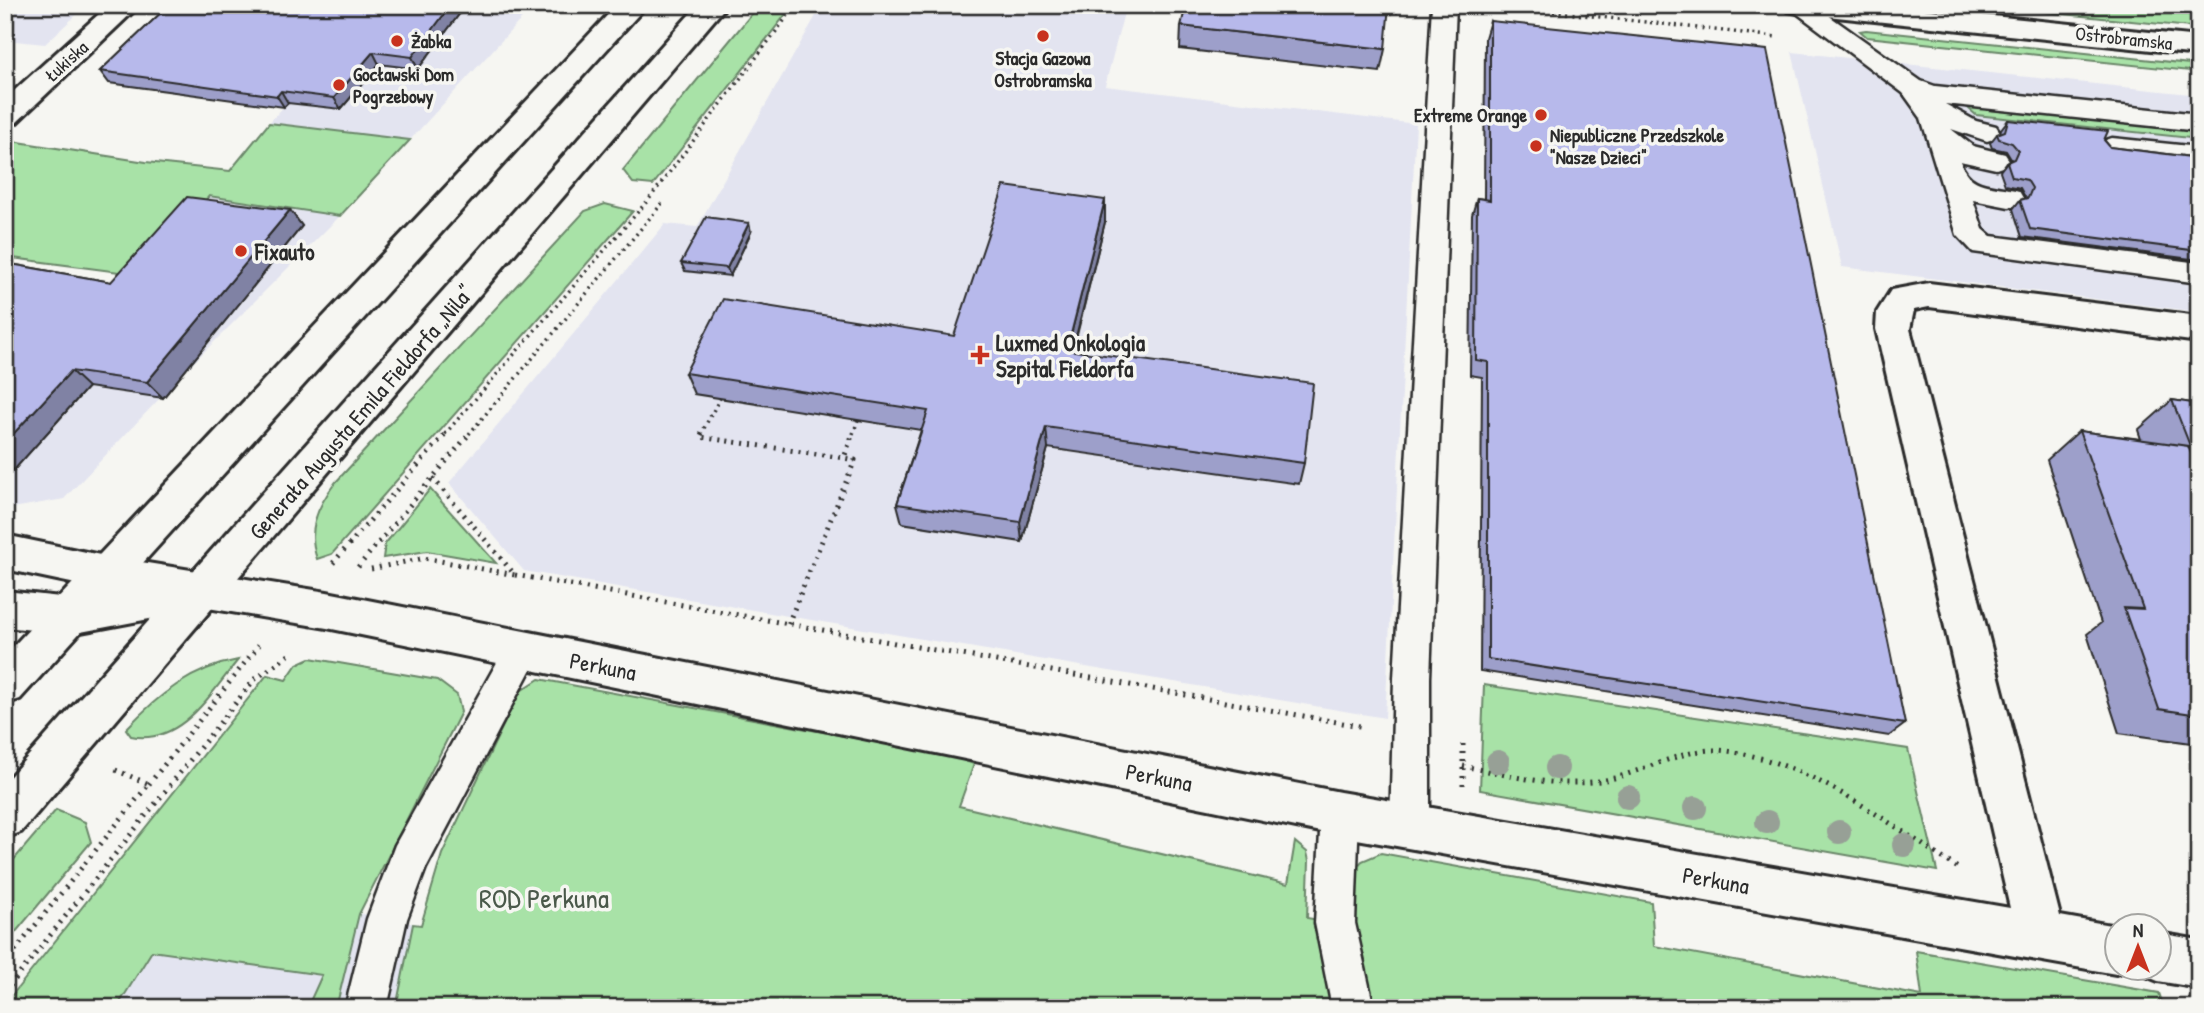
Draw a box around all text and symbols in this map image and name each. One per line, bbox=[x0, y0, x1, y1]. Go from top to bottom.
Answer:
street label: Ostrobramska bbox=[2074, 20, 2174, 56]
place label: Żabka bbox=[411, 28, 452, 54]
marker: Stacja Gazowa Ostrobramska bbox=[1035, 28, 1051, 44]
marker: Żabka bbox=[389, 33, 405, 49]
street label: Łukiska bbox=[38, 34, 94, 88]
place label: Stacja Gazowa Ostrobramska bbox=[994, 45, 1092, 93]
place label: Gocławski Dom Pogrzebowy bbox=[353, 61, 454, 110]
marker: Gocławski Dom Pogrzebowy bbox=[331, 77, 347, 93]
place label: Extreme Orange bbox=[1414, 102, 1527, 129]
marker: Extreme Orange bbox=[1533, 107, 1549, 123]
place label: Niepubliczne Przedszkole "Nasze Dzieci" bbox=[1550, 122, 1724, 170]
marker: Niepubliczne Przedszkole "Nasze Dzieci" bbox=[1528, 138, 1544, 154]
place label: Fixauto bbox=[254, 236, 315, 267]
marker: Fixauto bbox=[233, 243, 249, 259]
street label: Generała Augusta Emila Fieldorfa „Nila” bbox=[242, 278, 480, 546]
place label: Luxmed Onkologia Szpital Fieldorfa bbox=[996, 327, 1145, 385]
marker: Luxmed Onkologia Szpital Fieldorfa bbox=[970, 345, 990, 365]
street label: Perkuna bbox=[567, 644, 639, 688]
street label: Perkuna bbox=[1123, 755, 1195, 799]
street label: Perkuna bbox=[1680, 859, 1752, 901]
park label: ROD Perkuna bbox=[479, 879, 609, 917]
north arrow bbox=[2102, 912, 2172, 982]
text: N bbox=[2133, 917, 2143, 943]

